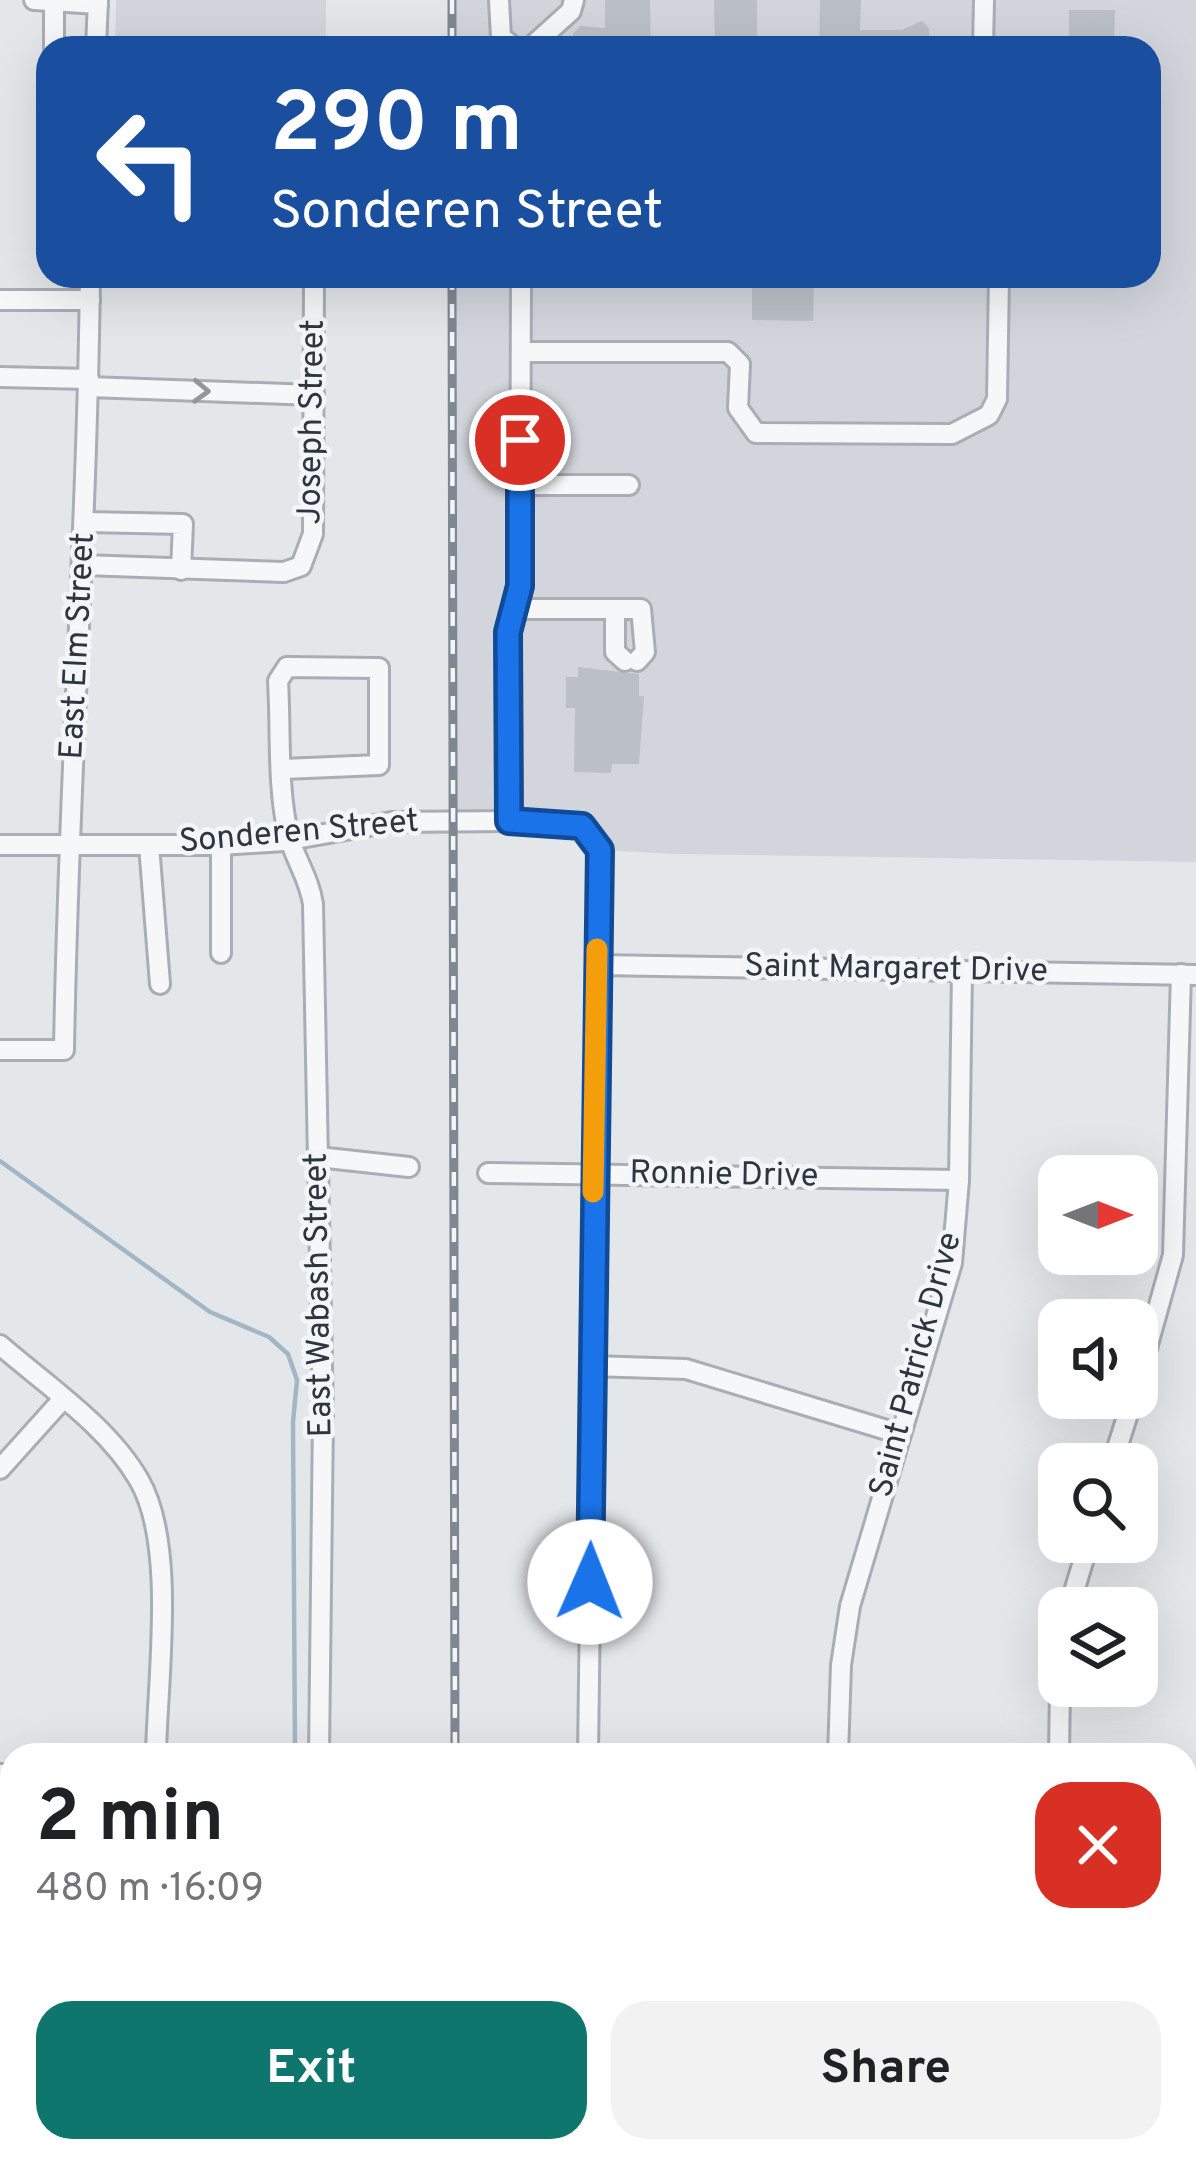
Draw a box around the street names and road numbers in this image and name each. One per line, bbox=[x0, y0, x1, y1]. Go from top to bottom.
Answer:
street label: Joseph Street bbox=[290, 319, 336, 525]
street label: East Elm Street bbox=[52, 531, 106, 761]
street label: Sonderen Street bbox=[177, 802, 421, 864]
street label: Saint Margaret Drive bbox=[744, 946, 1048, 994]
street label: East Wabash Street bbox=[297, 1152, 343, 1438]
street label: Ronnie Drive bbox=[629, 1153, 819, 1199]
street label: Saint Patrick Drive bbox=[861, 1228, 973, 1502]

